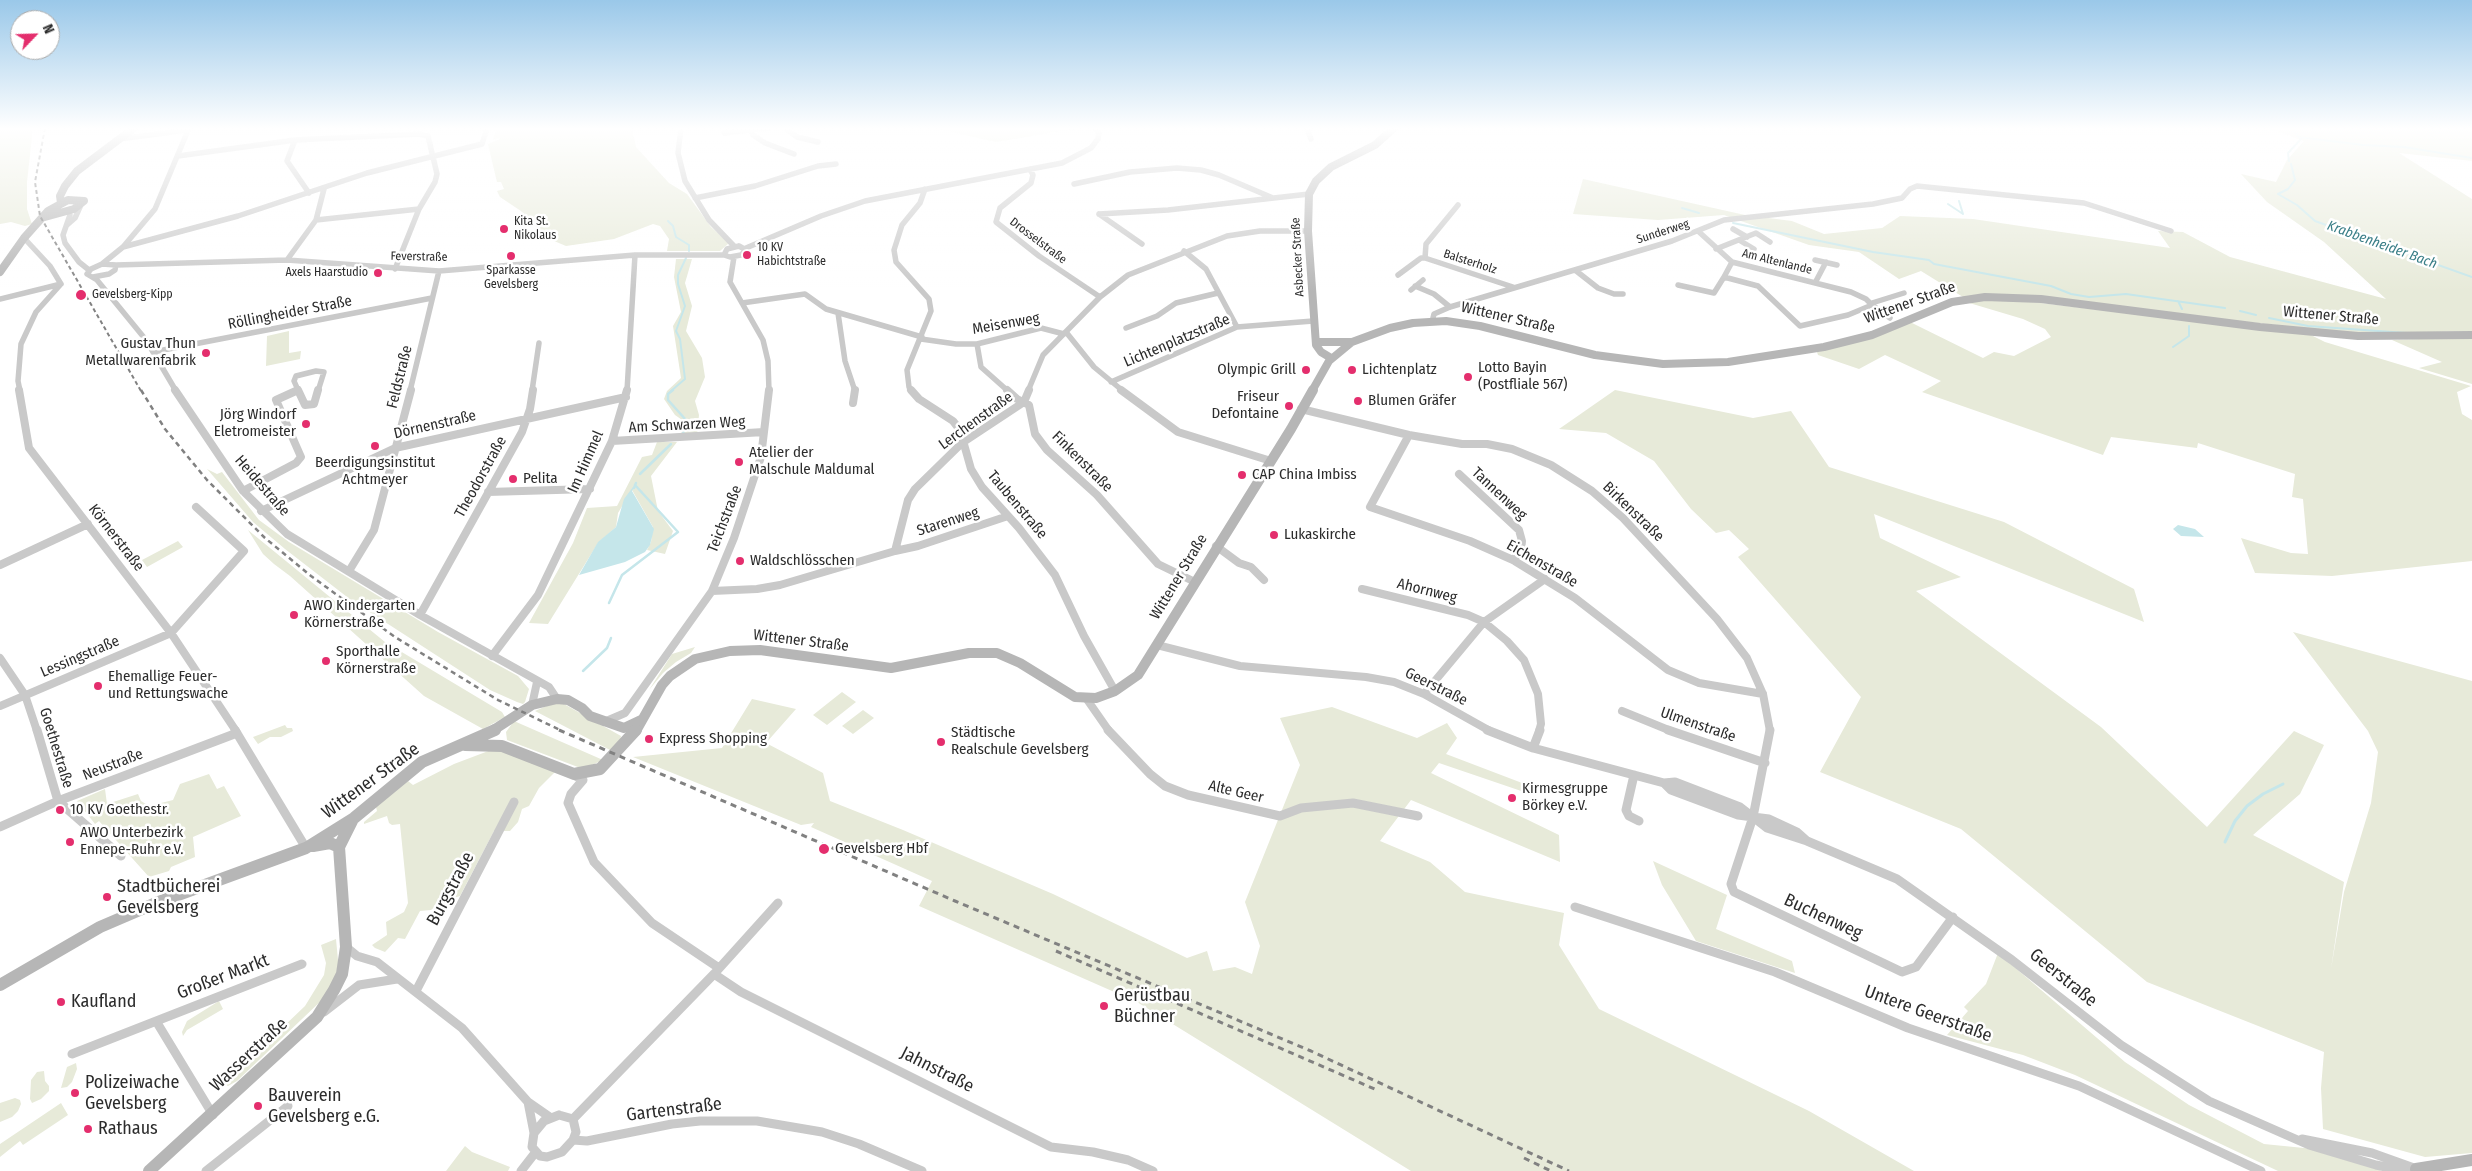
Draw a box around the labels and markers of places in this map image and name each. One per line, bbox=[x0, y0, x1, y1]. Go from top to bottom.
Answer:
place label: Kita St. Nikolaus bbox=[514, 215, 556, 243]
marker: Kita St. Nikolaus bbox=[498, 223, 510, 235]
place label: 10 KV Habichtstraße bbox=[757, 241, 826, 269]
marker: 10 KV Habichtstraße bbox=[741, 249, 753, 261]
marker: Sparkasse Gevelsberg bbox=[505, 250, 517, 262]
place label: Sparkasse Gevelsberg bbox=[484, 264, 538, 292]
place label: Axels Haarstudio bbox=[285, 266, 368, 280]
marker: Axels Haarstudio bbox=[372, 267, 384, 279]
marker: Gevelsberg-Kipp bbox=[74, 288, 88, 302]
place label: Gevelsberg-Kipp bbox=[92, 288, 173, 302]
place label: Gustav Thun Metallwarenfabrik bbox=[85, 335, 196, 370]
marker: Gustav Thun Metallwarenfabrik bbox=[200, 347, 212, 359]
place label: Lotto Bayin (Postfliale 567) bbox=[1478, 359, 1568, 394]
place label: Olympic Grill bbox=[1217, 361, 1296, 379]
place label: Lichtenplatz bbox=[1362, 361, 1437, 379]
marker: Olympic Grill bbox=[1300, 364, 1312, 376]
marker: Lichtenplatz bbox=[1346, 364, 1358, 376]
marker: Lotto Bayin (Postfliale 567) bbox=[1462, 371, 1474, 383]
place label: Friseur Defontaine bbox=[1211, 388, 1279, 423]
place label: Blumen Gräfer bbox=[1368, 392, 1456, 410]
marker: Blumen Gräfer bbox=[1352, 395, 1364, 407]
marker: Friseur Defontaine bbox=[1283, 400, 1295, 412]
place label: Jörg Windorf Eletromeister bbox=[214, 406, 296, 441]
marker: Jörg Windorf Eletromeister bbox=[300, 418, 312, 430]
marker: Beerdigungsinstitut Achtmeyer bbox=[369, 440, 381, 452]
place label: Atelier der Malschule Maldumal bbox=[749, 444, 875, 479]
place label: Beerdigungsinstitut Achtmeyer bbox=[315, 454, 435, 489]
marker: Atelier der Malschule Maldumal bbox=[733, 456, 745, 468]
place label: CAP China Imbiss bbox=[1252, 466, 1357, 484]
marker: CAP China Imbiss bbox=[1236, 469, 1248, 481]
place label: Pelita bbox=[523, 470, 558, 488]
marker: Pelita bbox=[507, 473, 519, 485]
place label: Lukaskirche bbox=[1284, 526, 1356, 544]
marker: Lukaskirche bbox=[1268, 529, 1280, 541]
place label: Waldschlösschen bbox=[750, 552, 855, 570]
marker: Waldschlösschen bbox=[734, 555, 746, 567]
place label: AWO Kindergarten Körnerstraße bbox=[304, 597, 416, 632]
marker: AWO Kindergarten Körnerstraße bbox=[288, 609, 300, 621]
place label: Sporthalle Körnerstraße bbox=[336, 643, 416, 678]
marker: Sporthalle Körnerstraße bbox=[320, 655, 332, 667]
place label: Ehemallige Feuer- und Rettungswache bbox=[108, 668, 228, 703]
marker: Ehemallige Feuer- und Rettungswache bbox=[92, 680, 104, 692]
place label: Städtische Realschule Gevelsberg bbox=[951, 724, 1089, 759]
place label: Express Shopping bbox=[659, 730, 767, 748]
marker: Express Shopping bbox=[643, 733, 655, 745]
marker: Städtische Realschule Gevelsberg bbox=[935, 736, 947, 748]
place label: Kirmesgruppe Börkey e.V. bbox=[1522, 780, 1608, 815]
marker: Kirmesgruppe Börkey e.V. bbox=[1506, 792, 1518, 804]
place label: 10 KV Goethestr. bbox=[70, 801, 169, 819]
marker: 10 KV Goethestr. bbox=[54, 804, 66, 816]
place label: AWO Unterbezirk Ennepe-Ruhr e.V. bbox=[80, 824, 183, 859]
marker: AWO Unterbezirk Ennepe-Ruhr e.V. bbox=[64, 836, 76, 848]
place label: Gevelsberg Hbf bbox=[835, 840, 928, 858]
marker: Gevelsberg Hbf bbox=[817, 842, 831, 856]
place label: Stadtbücherei Gevelsberg bbox=[117, 876, 220, 919]
marker: Stadtbücherei Gevelsberg bbox=[101, 891, 113, 903]
place label: Gerüstbau Büchner bbox=[1114, 985, 1190, 1028]
place label: Kaufland bbox=[71, 991, 136, 1013]
marker: Kaufland bbox=[55, 996, 67, 1008]
marker: Gerüstbau Büchner bbox=[1098, 1000, 1110, 1012]
place label: Polizeiwache Gevelsberg bbox=[85, 1072, 179, 1114]
place label: Bauverein Gevelsberg e.G. bbox=[268, 1085, 380, 1128]
marker: Polizeiwache Gevelsberg bbox=[69, 1087, 81, 1099]
marker: Bauverein Gevelsberg e.G. bbox=[252, 1100, 264, 1112]
place label: Rathaus bbox=[98, 1118, 158, 1140]
marker: Rathaus bbox=[82, 1123, 94, 1135]

